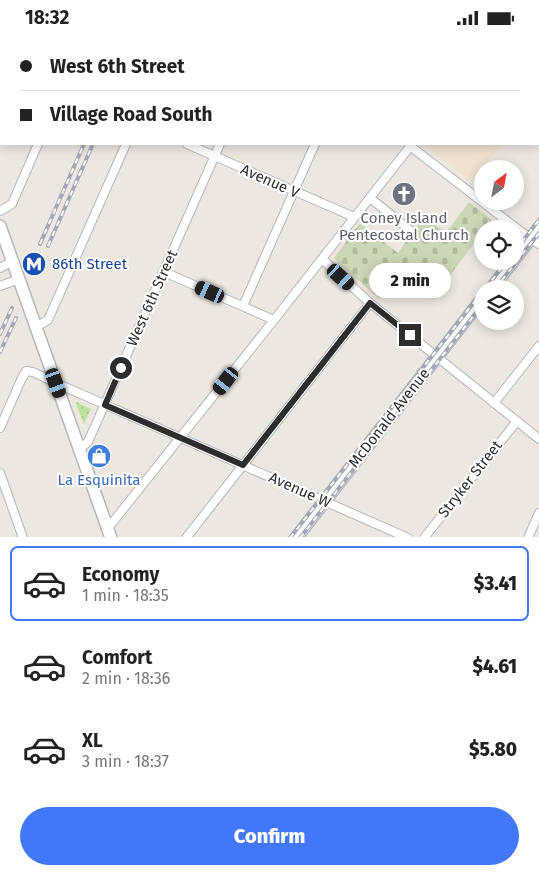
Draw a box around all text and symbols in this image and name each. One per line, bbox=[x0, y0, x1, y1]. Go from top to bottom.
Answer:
text: 18:32 bbox=[25, 6, 69, 29]
text: West 6th Street bbox=[50, 55, 184, 78]
text: Village Road South bbox=[50, 103, 212, 126]
street label: Avenue V bbox=[238, 160, 303, 202]
north arrow bbox=[474, 160, 524, 210]
map controls bbox=[474, 160, 524, 330]
church icon: Coney Island Pentecostal Church bbox=[391, 181, 417, 207]
place label: Coney Island Pentecostal Church bbox=[339, 209, 469, 244]
button: locate bbox=[474, 220, 524, 270]
street label: West 6th Street bbox=[123, 246, 182, 349]
metro station icon: 86th Street bbox=[21, 251, 47, 277]
place label: 86th Street bbox=[52, 255, 128, 273]
car bbox=[324, 261, 357, 293]
callout: 2 min bbox=[369, 263, 451, 297]
text: 2 min bbox=[390, 271, 430, 290]
car bbox=[193, 279, 226, 305]
button: layers bbox=[474, 280, 524, 330]
route end bbox=[399, 324, 421, 346]
route start bbox=[110, 357, 132, 379]
car bbox=[210, 365, 241, 397]
street label: McDonald Avenue bbox=[345, 365, 433, 471]
car bbox=[43, 366, 68, 400]
street label: Stryker Street bbox=[434, 436, 506, 521]
shop icon: La Esquinita bbox=[86, 443, 112, 469]
street label: Avenue W bbox=[266, 468, 334, 512]
place label: La Esquinita bbox=[58, 471, 140, 489]
icon: car bbox=[22, 561, 67, 606]
text: Economy bbox=[82, 563, 159, 586]
text: $3.41 bbox=[474, 572, 517, 595]
text: 1 min · 18:35 bbox=[82, 586, 169, 605]
icon: car bbox=[22, 644, 67, 689]
text: Comfort bbox=[82, 646, 152, 669]
text: $4.61 bbox=[472, 655, 517, 678]
text: 2 min · 18:36 bbox=[82, 669, 170, 688]
icon: car bbox=[22, 727, 67, 772]
text: XL bbox=[82, 729, 103, 752]
text: $5.80 bbox=[469, 738, 517, 761]
text: 3 min · 18:37 bbox=[82, 752, 169, 771]
button: Confirm bbox=[20, 807, 519, 865]

